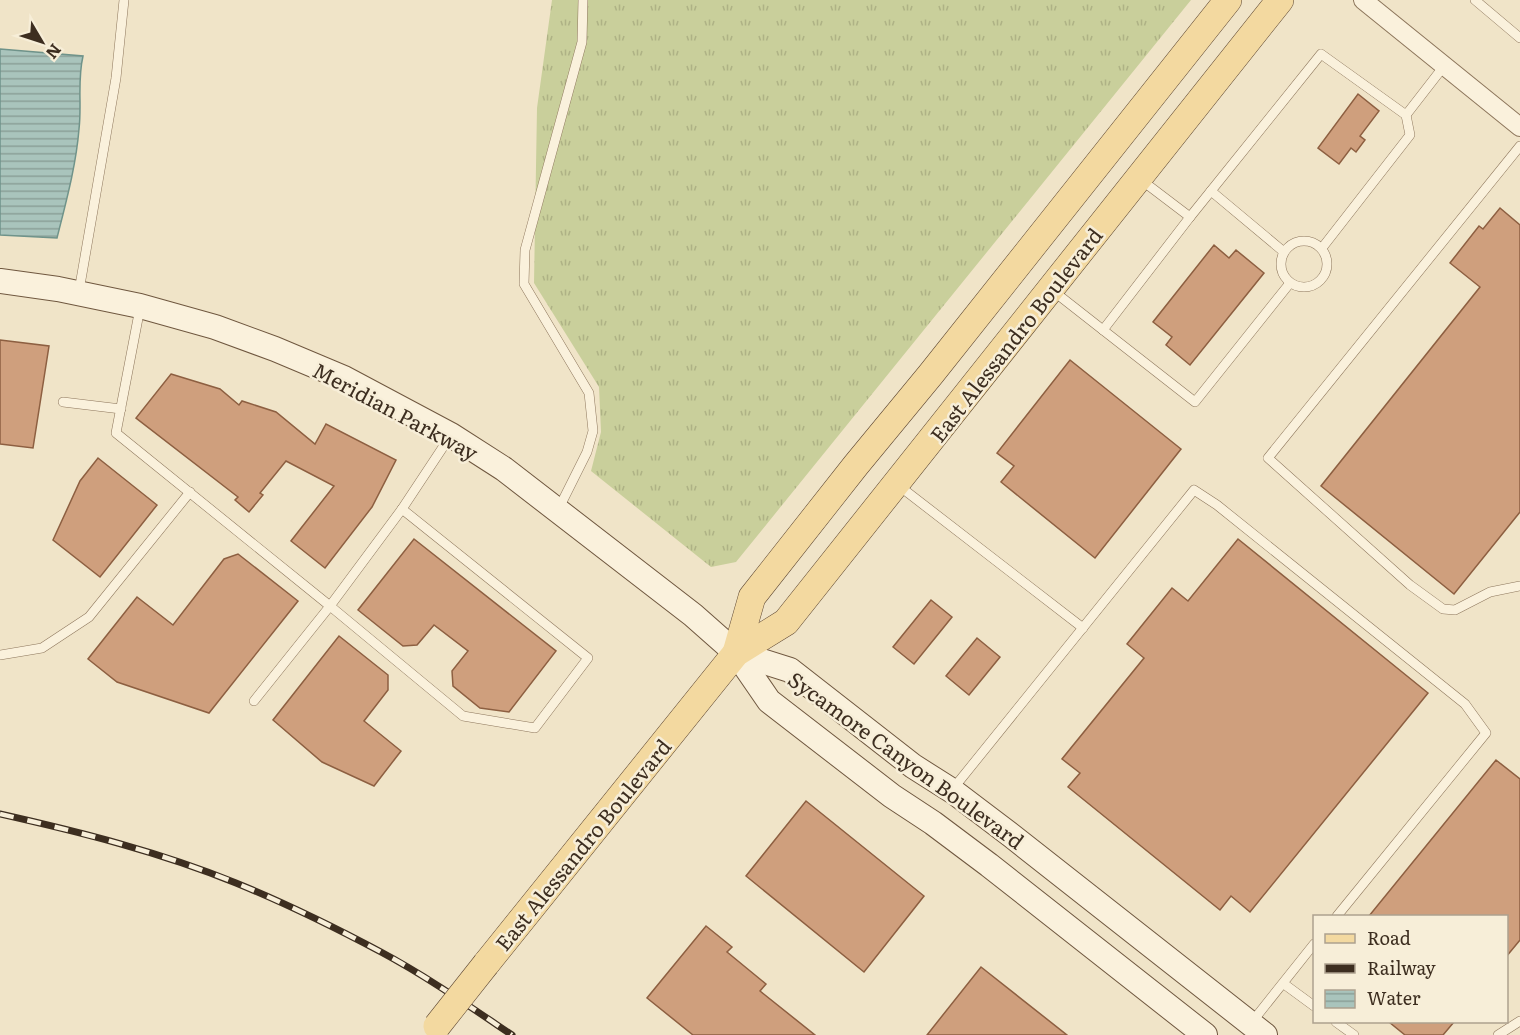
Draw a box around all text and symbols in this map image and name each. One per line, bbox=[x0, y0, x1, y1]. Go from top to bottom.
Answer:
north arrow bbox=[12, 12, 72, 72]
text: N bbox=[41, 39, 68, 65]
street label: East Alessandro Boulevard bbox=[921, 220, 1109, 448]
street label: Meridian Parkway bbox=[308, 353, 485, 467]
street label: Sycamore Canyon Boulevard bbox=[783, 663, 1032, 855]
street label: East Alessandro Boulevard bbox=[487, 731, 677, 957]
legend bbox=[1313, 915, 1508, 1023]
text: Road bbox=[1367, 924, 1411, 951]
text: Railway bbox=[1367, 954, 1436, 981]
text: Water bbox=[1367, 984, 1421, 1011]

